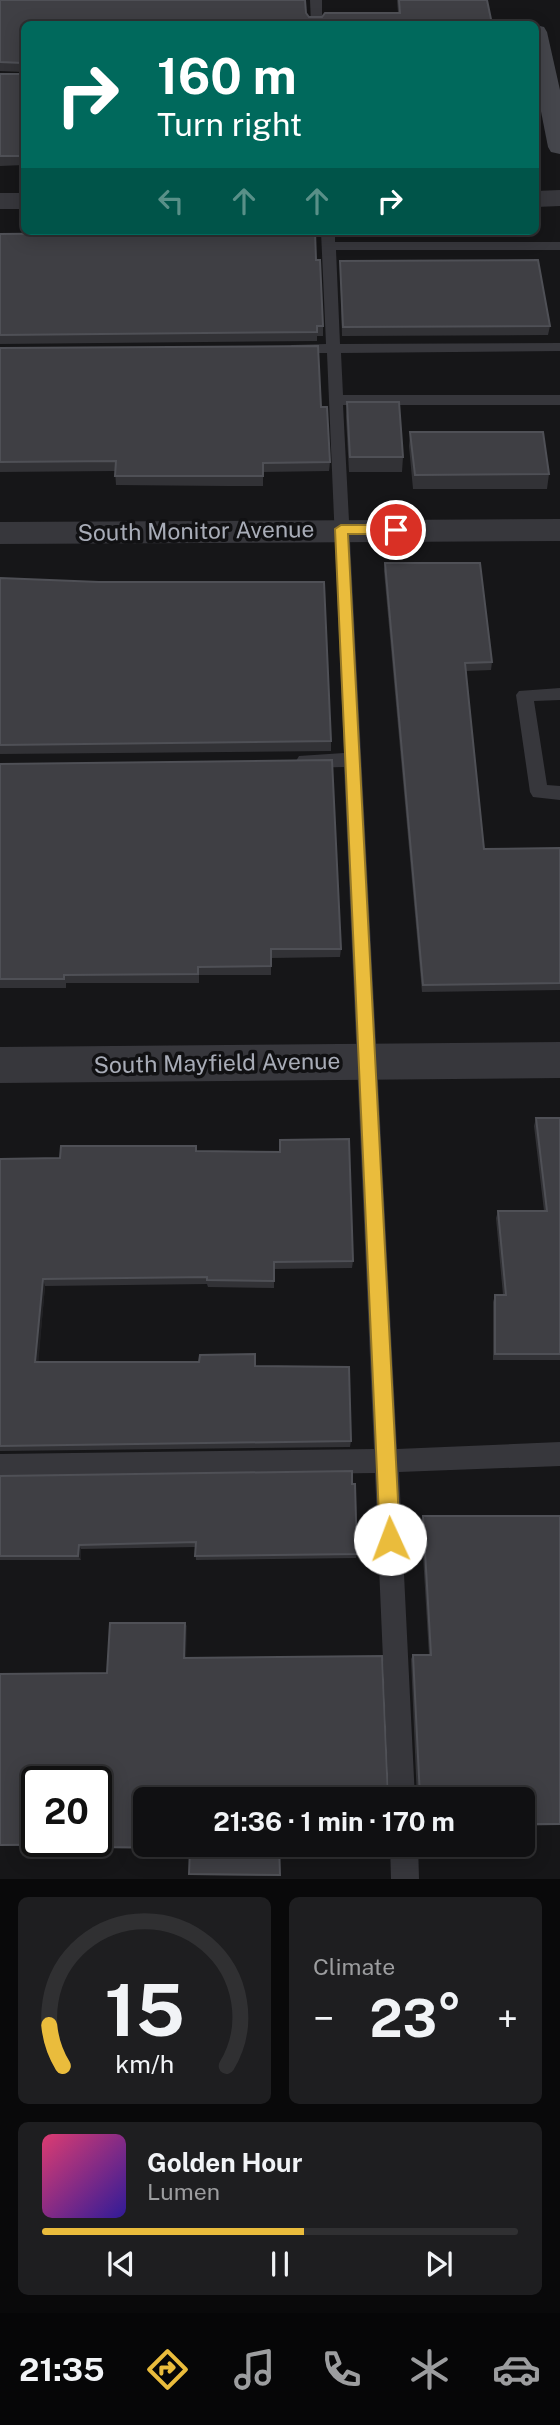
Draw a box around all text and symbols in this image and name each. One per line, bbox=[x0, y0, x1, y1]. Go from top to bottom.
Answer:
text: 160 m bbox=[157, 47, 297, 105]
icon: right bbox=[42, 49, 133, 140]
text: Turn right bbox=[157, 106, 302, 143]
icon: left bbox=[152, 182, 190, 220]
icon: ahead bbox=[225, 182, 263, 220]
icon: ahead bbox=[298, 182, 336, 220]
icon: right bbox=[371, 182, 409, 220]
pin bbox=[366, 500, 426, 560]
icon: arrive bbox=[377, 511, 415, 549]
street label: South Monitor Avenue bbox=[77, 515, 315, 546]
street label: South Mayfield Avenue bbox=[93, 1047, 341, 1078]
position arrow bbox=[353, 1502, 427, 1576]
speed limit sign: 20 bbox=[21, 1766, 112, 1857]
text: 21:36 · 1 min · 170 m bbox=[213, 1806, 455, 1837]
text: Climate bbox=[313, 1953, 395, 1980]
text: 15 bbox=[104, 1968, 185, 2053]
text: 23° bbox=[369, 1988, 462, 2049]
text: − bbox=[313, 1996, 334, 2041]
text: + bbox=[497, 1996, 518, 2041]
text: km/h bbox=[115, 2049, 174, 2079]
text: Golden Hour bbox=[147, 2147, 302, 2178]
text: Lumen bbox=[147, 2178, 220, 2205]
icon: previous bbox=[102, 2245, 140, 2283]
icon: pause bbox=[261, 2245, 299, 2283]
icon: next bbox=[420, 2245, 458, 2283]
icon: directions bbox=[143, 2345, 192, 2394]
icon: music bbox=[230, 2345, 279, 2394]
icon: phone bbox=[317, 2345, 366, 2394]
icon: climate bbox=[405, 2345, 454, 2394]
icon: car bbox=[492, 2345, 541, 2394]
text: 21:35 bbox=[19, 2351, 105, 2388]

